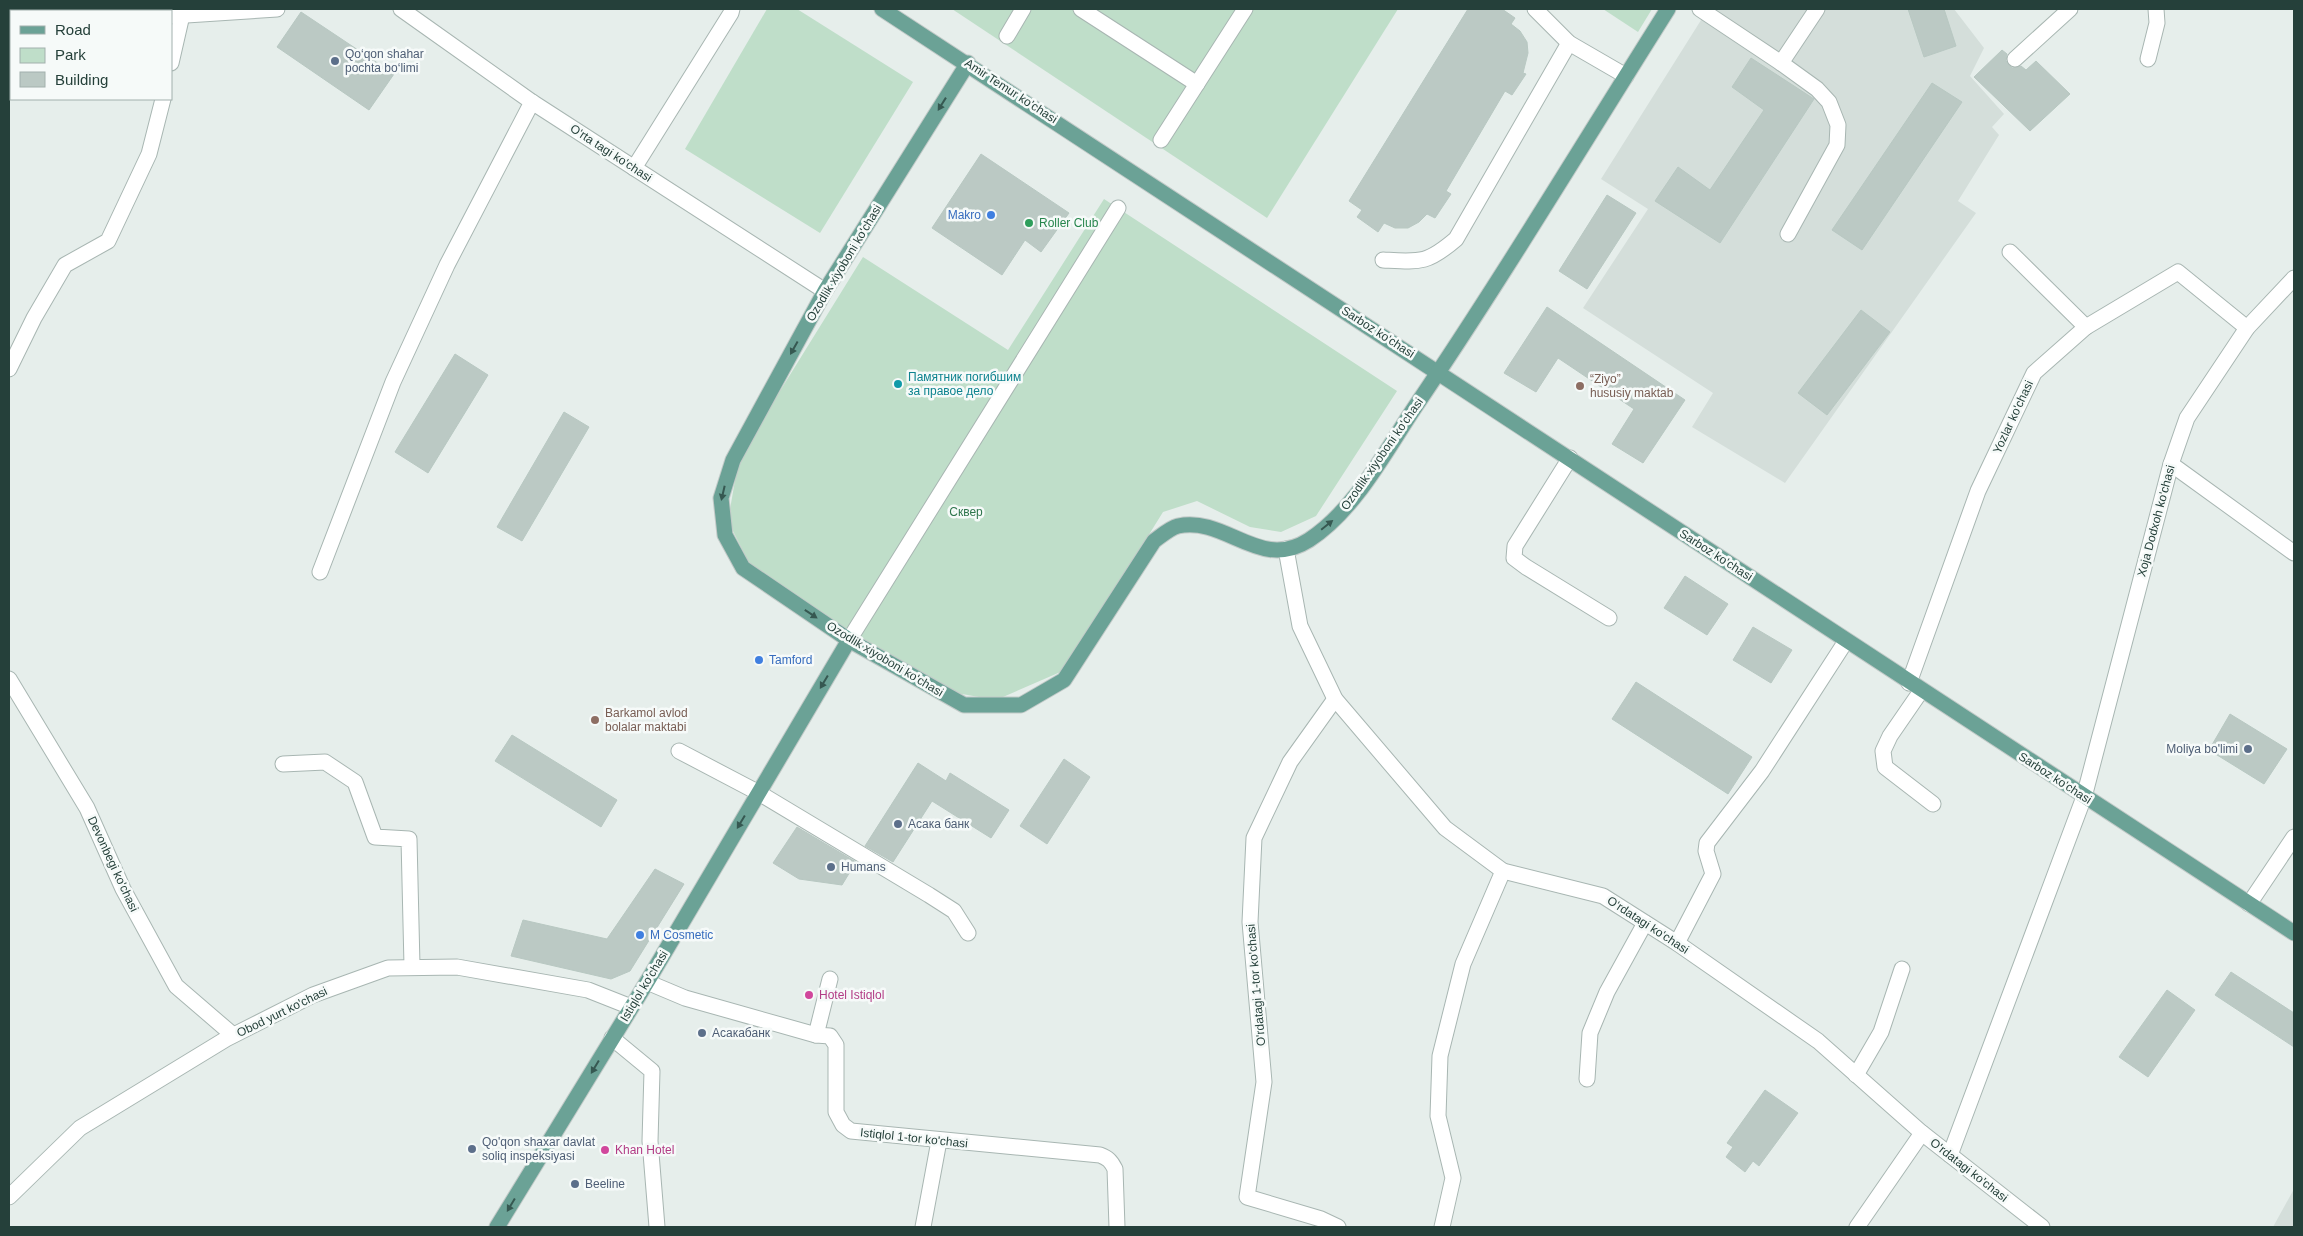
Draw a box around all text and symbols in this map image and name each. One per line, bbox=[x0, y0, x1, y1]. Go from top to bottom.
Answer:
legend bbox=[10, 10, 172, 100]
text: Road bbox=[55, 21, 91, 38]
text: Park bbox=[55, 46, 86, 63]
place label: Qo‘qon shahar pochta bo‘limi bbox=[345, 47, 424, 75]
marker: Qo‘qon shahar pochta bo‘limi bbox=[329, 55, 341, 67]
street label: Amir Temur ko'chasi bbox=[962, 56, 1060, 126]
text: Building bbox=[55, 71, 108, 88]
one-way arrow bbox=[937, 98, 947, 111]
street label: O'rta tagi ko'chasi bbox=[568, 121, 654, 185]
street label: Ozodlik xiyoboni ko'chasi bbox=[804, 202, 884, 324]
place label: Makro bbox=[948, 208, 981, 222]
marker: Makro bbox=[985, 209, 997, 221]
place label: Roller Club bbox=[1039, 216, 1099, 230]
marker: Roller Club bbox=[1023, 217, 1035, 229]
street label: Sarboz ko'chasi bbox=[1339, 303, 1417, 361]
one-way arrow bbox=[790, 340, 798, 355]
place label: Памятник погибшим за правое дело bbox=[908, 370, 1021, 398]
place label: “Ziyo” hususiy maktab bbox=[1590, 372, 1674, 400]
marker: Памятник погибшим за правое дело bbox=[892, 378, 904, 390]
street label: Yozlar ko'chasi bbox=[1990, 378, 2036, 456]
marker: “Ziyo” hususiy maktab bbox=[1574, 380, 1586, 392]
street label: Ozodlik xiyoboni ko'chasi bbox=[1338, 395, 1426, 513]
street label: Xoja Dodxoh ko'chasi bbox=[2134, 464, 2178, 578]
one-way arrow bbox=[719, 486, 727, 501]
park label: Сквер bbox=[949, 505, 983, 519]
one-way arrow bbox=[1321, 520, 1334, 531]
street label: Sarboz ko'chasi bbox=[1677, 526, 1755, 584]
one-way arrow bbox=[805, 610, 818, 619]
street label: Ozodlik xiyoboni ko'chasi bbox=[824, 619, 946, 699]
place label: Tamford bbox=[769, 653, 812, 667]
marker: Tamford bbox=[753, 654, 765, 666]
one-way arrow bbox=[820, 676, 829, 689]
place label: Barkamol avlod bolalar maktabi bbox=[605, 706, 688, 734]
marker: Barkamol avlod bolalar maktabi bbox=[589, 714, 601, 726]
place label: Moliya bo'limi bbox=[2166, 742, 2238, 756]
marker: Moliya bo'limi bbox=[2242, 743, 2254, 755]
street label: Sarboz ko'chasi bbox=[2016, 749, 2094, 807]
street label: Devonbegi ko'chasi bbox=[85, 814, 141, 914]
one-way arrow bbox=[737, 815, 746, 828]
place label: Асака банк bbox=[908, 817, 970, 831]
marker: Асака банк bbox=[892, 818, 904, 830]
place label: Humans bbox=[841, 860, 886, 874]
marker: Humans bbox=[825, 861, 837, 873]
street label: O'rdatagi ko'chasi bbox=[1605, 893, 1691, 957]
street label: O'rdatagi 1-tor ko'chasi bbox=[1244, 923, 1268, 1047]
place label: M Cosmetic bbox=[650, 928, 713, 942]
marker: M Cosmetic bbox=[634, 929, 646, 941]
street label: Istiqlol ko'chasi bbox=[617, 948, 671, 1024]
street label: Obod yurt ko'chasi bbox=[234, 984, 330, 1040]
place label: Hotel Istiqlol bbox=[819, 988, 884, 1002]
marker: Hotel Istiqlol bbox=[803, 989, 815, 1001]
place label: Асакабанк bbox=[712, 1026, 771, 1040]
marker: Асакабанк bbox=[696, 1027, 708, 1039]
one-way arrow bbox=[591, 1060, 600, 1073]
street label: Istiqlol 1-tor ko'chasi bbox=[859, 1125, 969, 1151]
place label: Qo'qon shaxar davlat soliq inspeksiyasi bbox=[482, 1135, 596, 1163]
street label: O'rdatagi ko'chasi bbox=[1927, 1135, 2011, 1205]
marker: Qo'qon shaxar davlat soliq inspeksiyasi bbox=[466, 1143, 478, 1155]
place label: Khan Hotel bbox=[615, 1143, 674, 1157]
marker: Khan Hotel bbox=[599, 1144, 611, 1156]
place label: Beeline bbox=[585, 1177, 625, 1191]
marker: Beeline bbox=[569, 1178, 581, 1190]
one-way arrow bbox=[506, 1199, 515, 1212]

